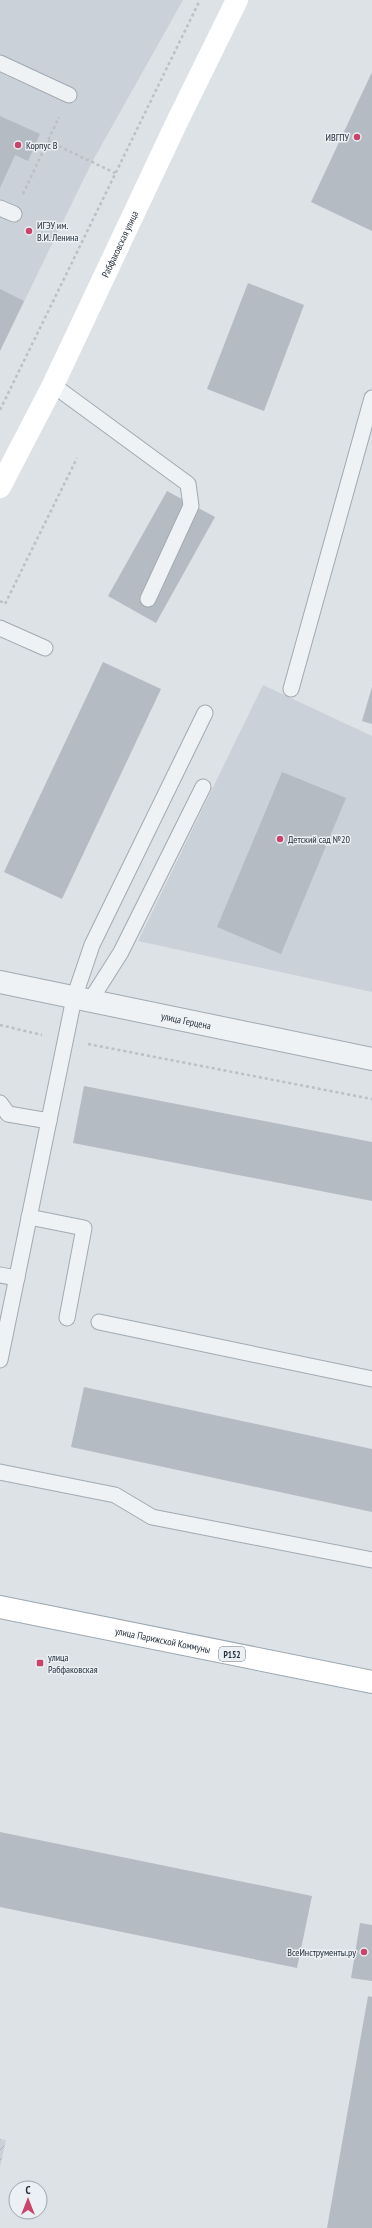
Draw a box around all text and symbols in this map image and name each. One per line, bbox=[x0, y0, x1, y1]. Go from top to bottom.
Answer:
place label: ИВГПУ bbox=[326, 131, 350, 144]
marker: ИВГПУ bbox=[352, 132, 362, 142]
place label: Корпус В bbox=[26, 139, 58, 152]
marker: Корпус В bbox=[13, 140, 23, 150]
street label: Рабфаковская улица bbox=[98, 208, 141, 279]
place label: ИГЭУ им. В.И. Ленина bbox=[37, 219, 78, 244]
marker: ИГЭУ им. В.И. Ленина bbox=[24, 226, 34, 236]
place label: Детский сад №20 bbox=[288, 833, 351, 846]
marker: Детский сад №20 bbox=[275, 834, 285, 844]
street label: улица Герцена bbox=[160, 1009, 212, 1032]
street label: улица Парижской Коммуны bbox=[114, 1624, 212, 1656]
road number: Р152 bbox=[219, 1647, 245, 1661]
place label: улица Рабфаковская bbox=[48, 1651, 98, 1676]
marker: улица Рабфаковская bbox=[35, 1658, 45, 1668]
place label: ВсеИнструменты.ру bbox=[287, 1946, 356, 1959]
marker: ВсеИнструменты.ру bbox=[359, 1947, 369, 1957]
north arrow bbox=[8, 2180, 48, 2220]
text: С bbox=[25, 2183, 31, 2197]

